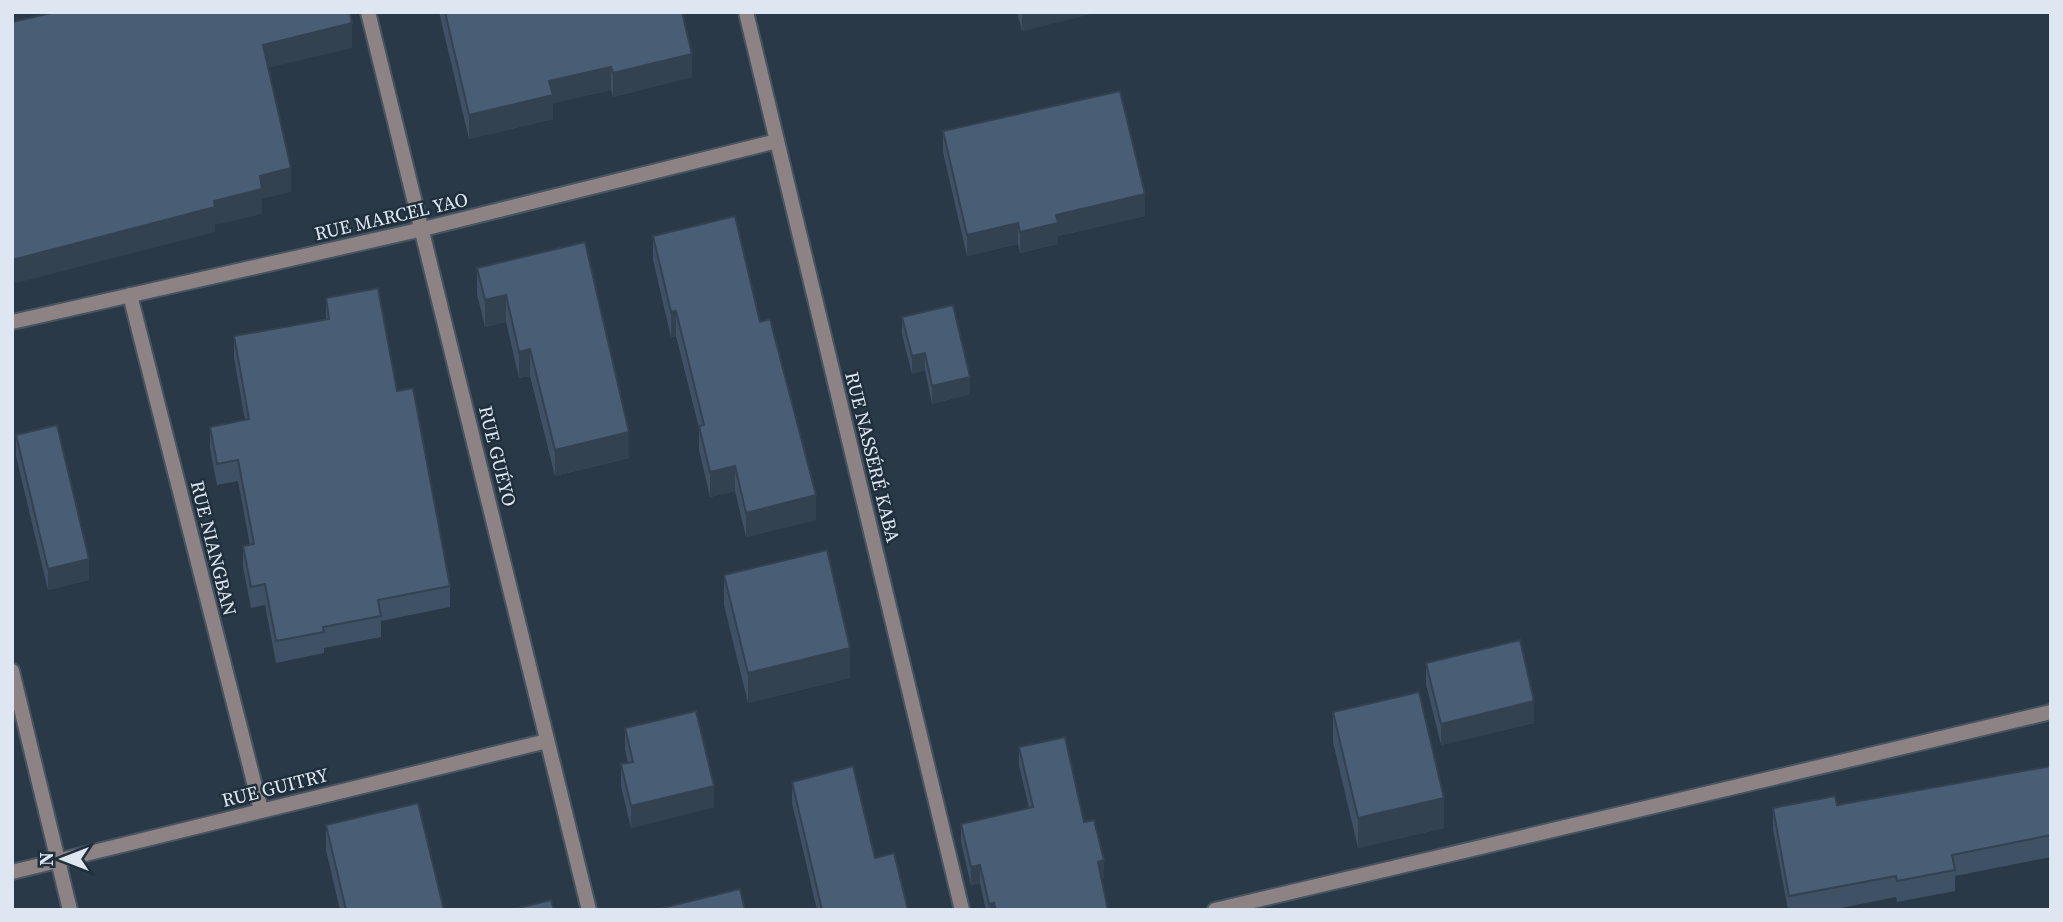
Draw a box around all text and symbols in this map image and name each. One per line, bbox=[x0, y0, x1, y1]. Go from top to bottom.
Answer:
street label: RUE MARCEL YAO bbox=[312, 186, 470, 246]
street label: RUE NASSÉRÉ KABA bbox=[839, 369, 907, 545]
street label: RUE GUÉYO bbox=[473, 403, 523, 509]
street label: RUE NIANGBAN bbox=[185, 478, 243, 618]
street label: RUE GUITRY bbox=[219, 761, 331, 813]
north arrow bbox=[28, 824, 98, 894]
text: N bbox=[33, 852, 59, 866]

